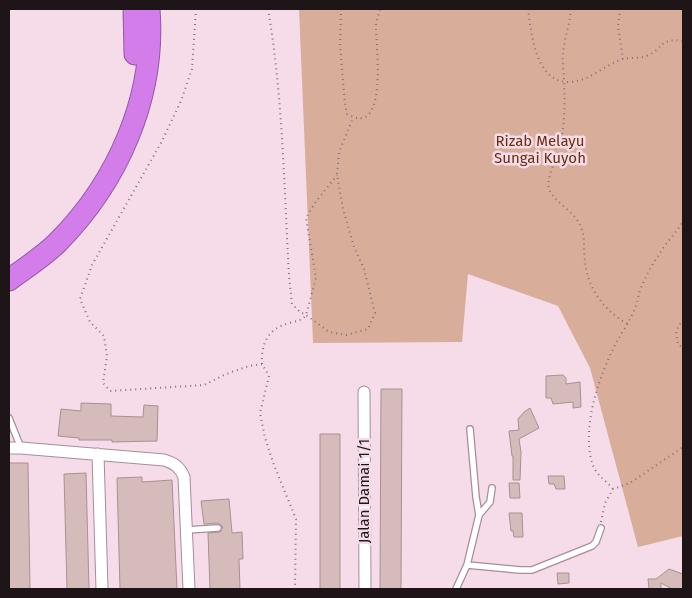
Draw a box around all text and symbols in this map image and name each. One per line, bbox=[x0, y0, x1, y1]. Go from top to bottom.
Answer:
park label: Rizab Melayu Sungai Kuyoh bbox=[494, 132, 586, 167]
street label: Jalan Damai 1/1 bbox=[355, 439, 373, 543]

